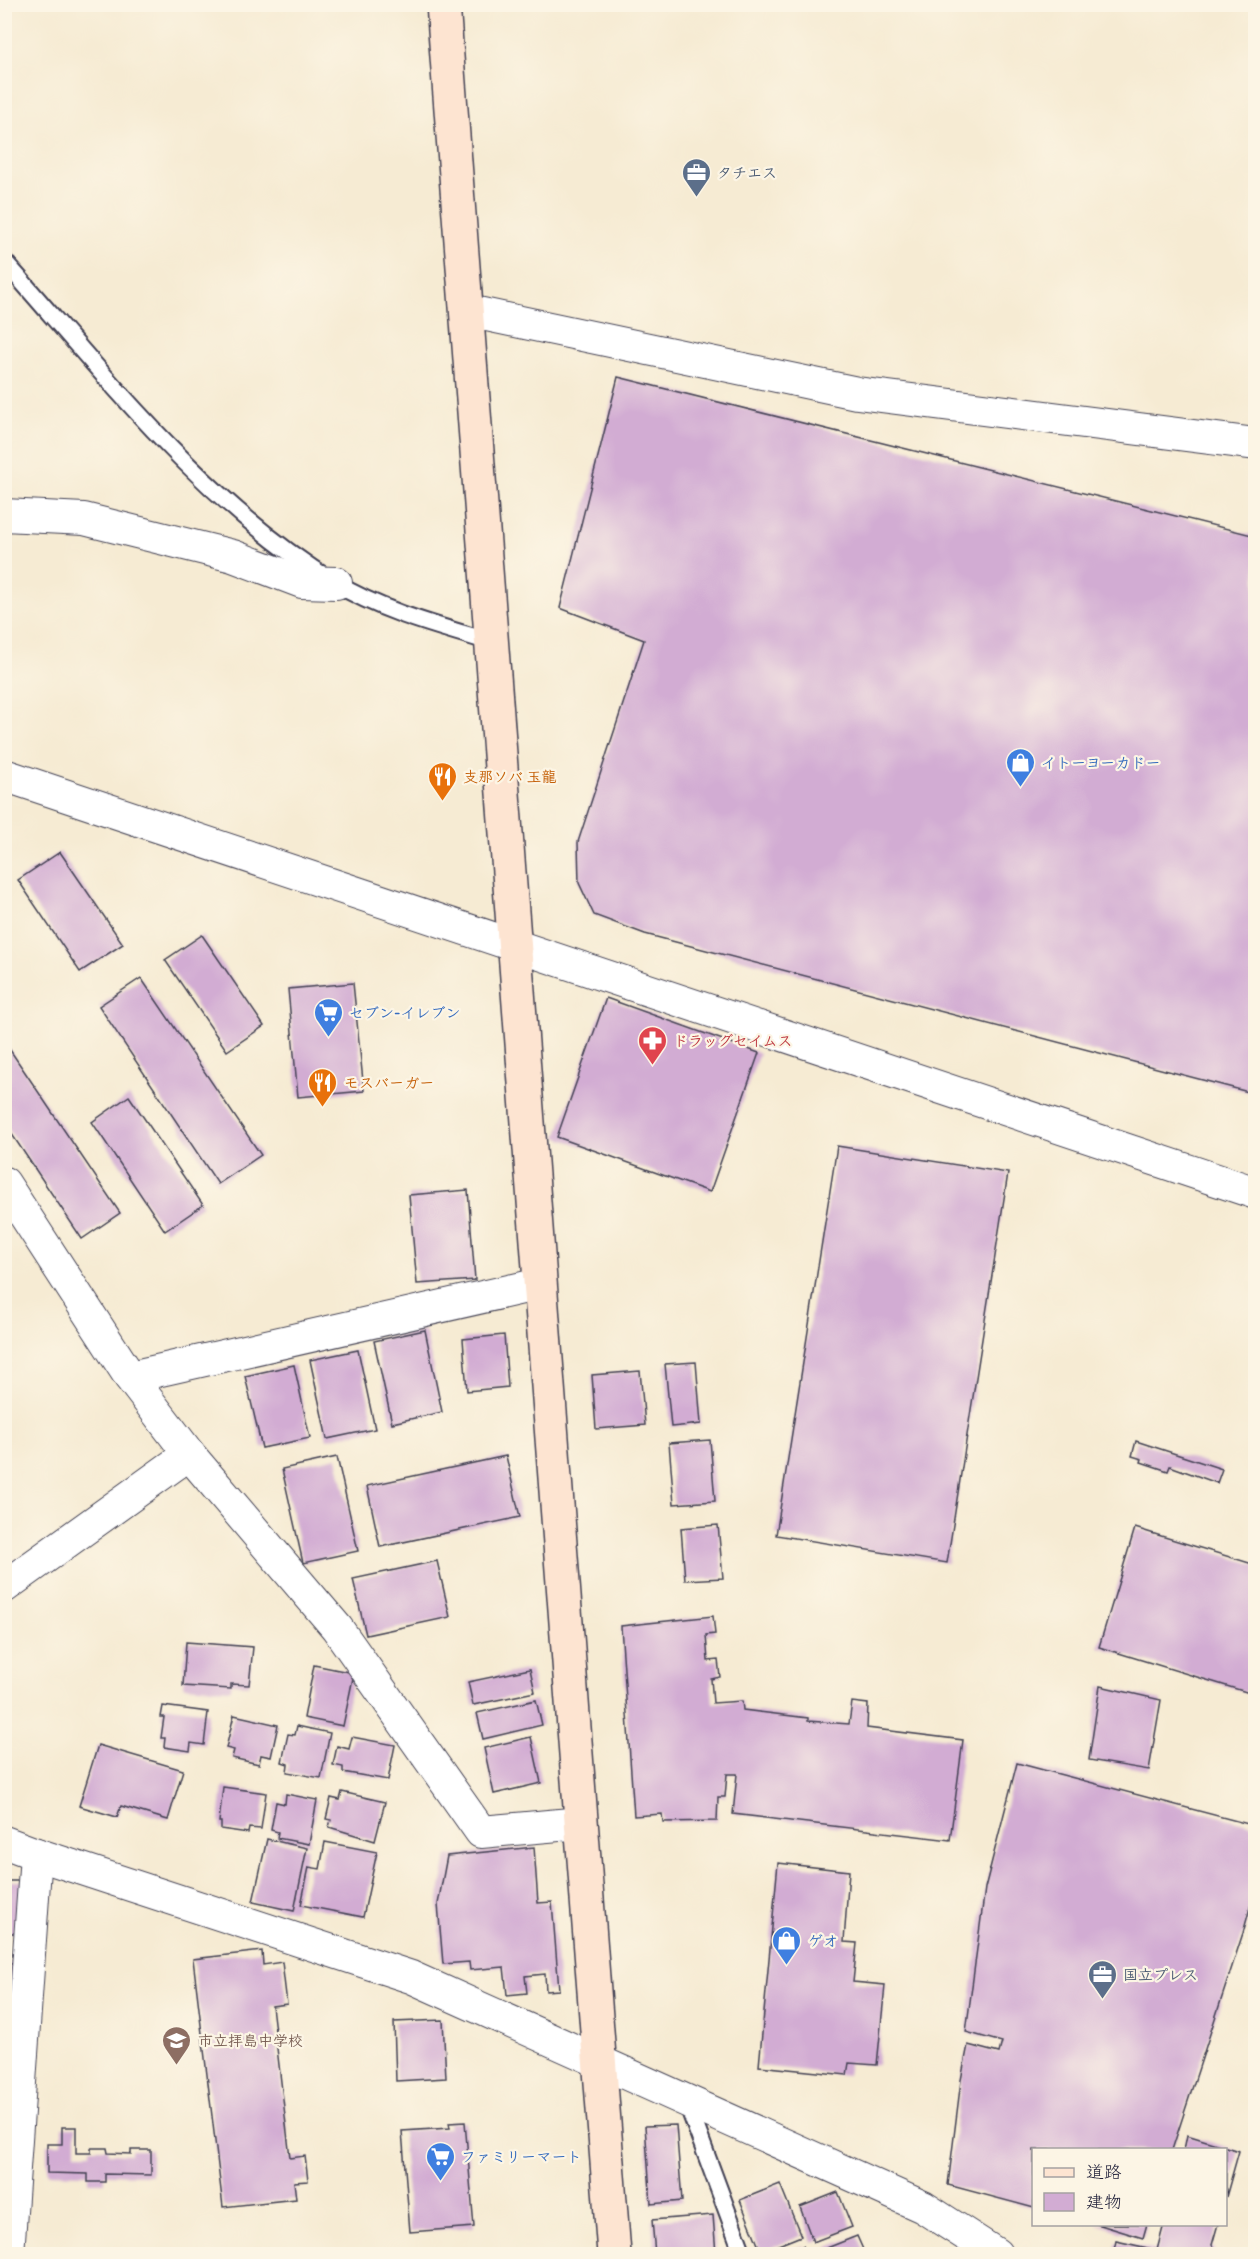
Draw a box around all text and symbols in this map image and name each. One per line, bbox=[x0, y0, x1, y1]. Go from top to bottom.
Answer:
office icon: タチエス bbox=[680, 156, 712, 198]
place label: タチエス bbox=[717, 163, 777, 182]
shop icon: イトーヨーカドー bbox=[1004, 746, 1036, 788]
place label: イトーヨーカドー bbox=[1041, 753, 1160, 772]
restaurant icon: 支那ソバ 玉龍 bbox=[426, 760, 458, 802]
place label: 支那ソバ 玉龍 bbox=[463, 767, 557, 786]
supermarket icon: セブン-イレブン bbox=[312, 996, 344, 1038]
place label: セブン-イレブン bbox=[349, 1003, 460, 1022]
pharmacy icon: ドラッグセイムス bbox=[636, 1024, 668, 1066]
place label: ドラッグセイムス bbox=[673, 1031, 792, 1050]
restaurant icon: モスバーガー bbox=[307, 1066, 339, 1108]
place label: モスバーガー bbox=[344, 1073, 434, 1092]
shop icon: ゲオ bbox=[771, 1924, 803, 1966]
place label: ゲオ bbox=[808, 1931, 838, 1950]
office icon: 国立プレス bbox=[1086, 1958, 1118, 2000]
place label: 国立プレス bbox=[1123, 1965, 1198, 1984]
school or university icon: 市立拝島中学校 bbox=[161, 2024, 193, 2066]
place label: 市立拝島中学校 bbox=[198, 2031, 303, 2050]
supermarket icon: ファミリーマート bbox=[424, 2140, 456, 2182]
place label: ファミリーマート bbox=[461, 2147, 582, 2166]
legend bbox=[1032, 2148, 1227, 2226]
text: 道路 bbox=[1086, 2160, 1122, 2183]
text: 建物 bbox=[1086, 2190, 1122, 2213]

